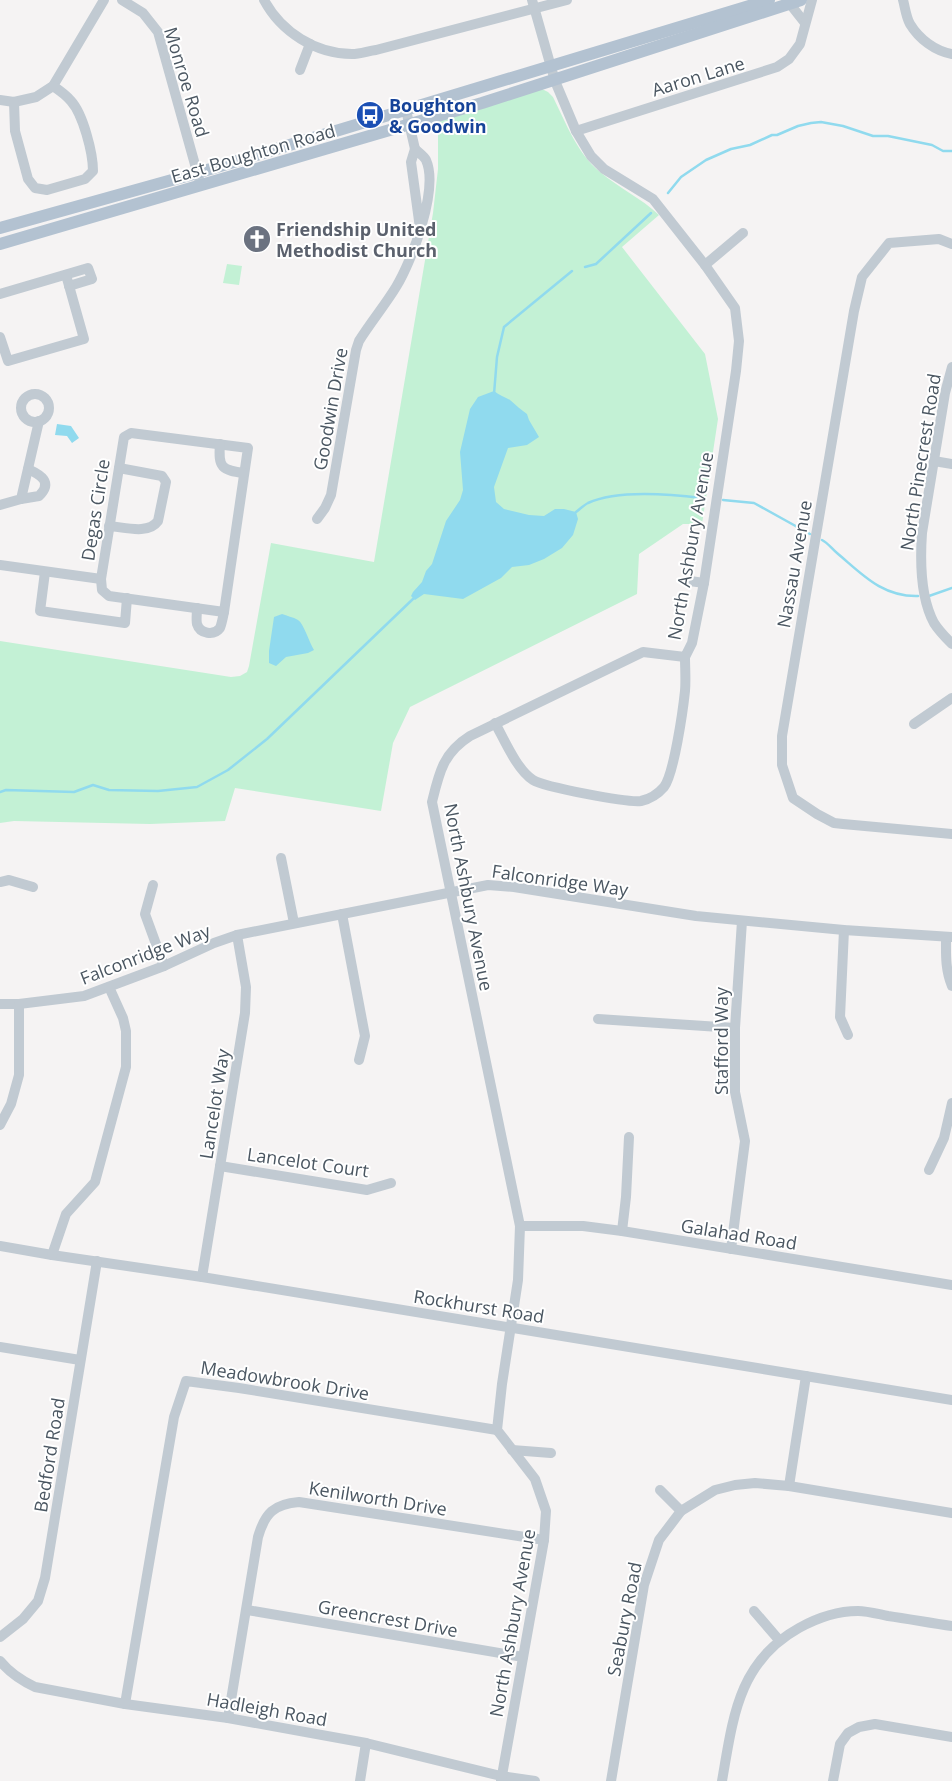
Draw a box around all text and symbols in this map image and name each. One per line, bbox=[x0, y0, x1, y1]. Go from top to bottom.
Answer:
street label: Monroe Road bbox=[159, 24, 215, 140]
street label: Aaron Lane bbox=[649, 51, 747, 101]
place label: Boughton & Goodwin bbox=[389, 93, 487, 138]
bus stop icon: Boughton & Goodwin bbox=[355, 100, 385, 130]
street label: East Boughton Road bbox=[168, 118, 338, 188]
place label: Friendship United Methodist Church bbox=[276, 217, 437, 262]
church icon: Friendship United Methodist Church bbox=[242, 224, 272, 254]
street label: Goodwin Drive bbox=[307, 346, 353, 472]
street label: North Pinecrest Road bbox=[894, 372, 946, 552]
street label: North Ashbury Avenue bbox=[662, 450, 718, 642]
street label: Degas Circle bbox=[75, 457, 115, 563]
street label: Nassau Avenue bbox=[771, 498, 817, 630]
street label: North Ashbury Avenue bbox=[439, 801, 499, 993]
street label: Falconridge Way bbox=[490, 859, 631, 902]
street label: Falconridge Way bbox=[77, 918, 214, 990]
street label: Stafford Way bbox=[709, 986, 733, 1095]
street label: Lancelot Way bbox=[193, 1046, 235, 1161]
street label: Lancelot Court bbox=[246, 1142, 370, 1182]
street label: Galahad Road bbox=[679, 1213, 799, 1255]
street label: Rockhurst Road bbox=[412, 1284, 546, 1328]
street label: Meadowbrook Drive bbox=[199, 1355, 371, 1405]
street label: Bedford Road bbox=[28, 1396, 70, 1514]
street label: Kenilworth Drive bbox=[307, 1475, 449, 1521]
street label: North Ashbury Avenue bbox=[484, 1527, 540, 1719]
street label: Seabury Road bbox=[601, 1560, 647, 1678]
street label: Greencrest Drive bbox=[316, 1594, 460, 1642]
street label: Hadleigh Road bbox=[205, 1687, 329, 1731]

